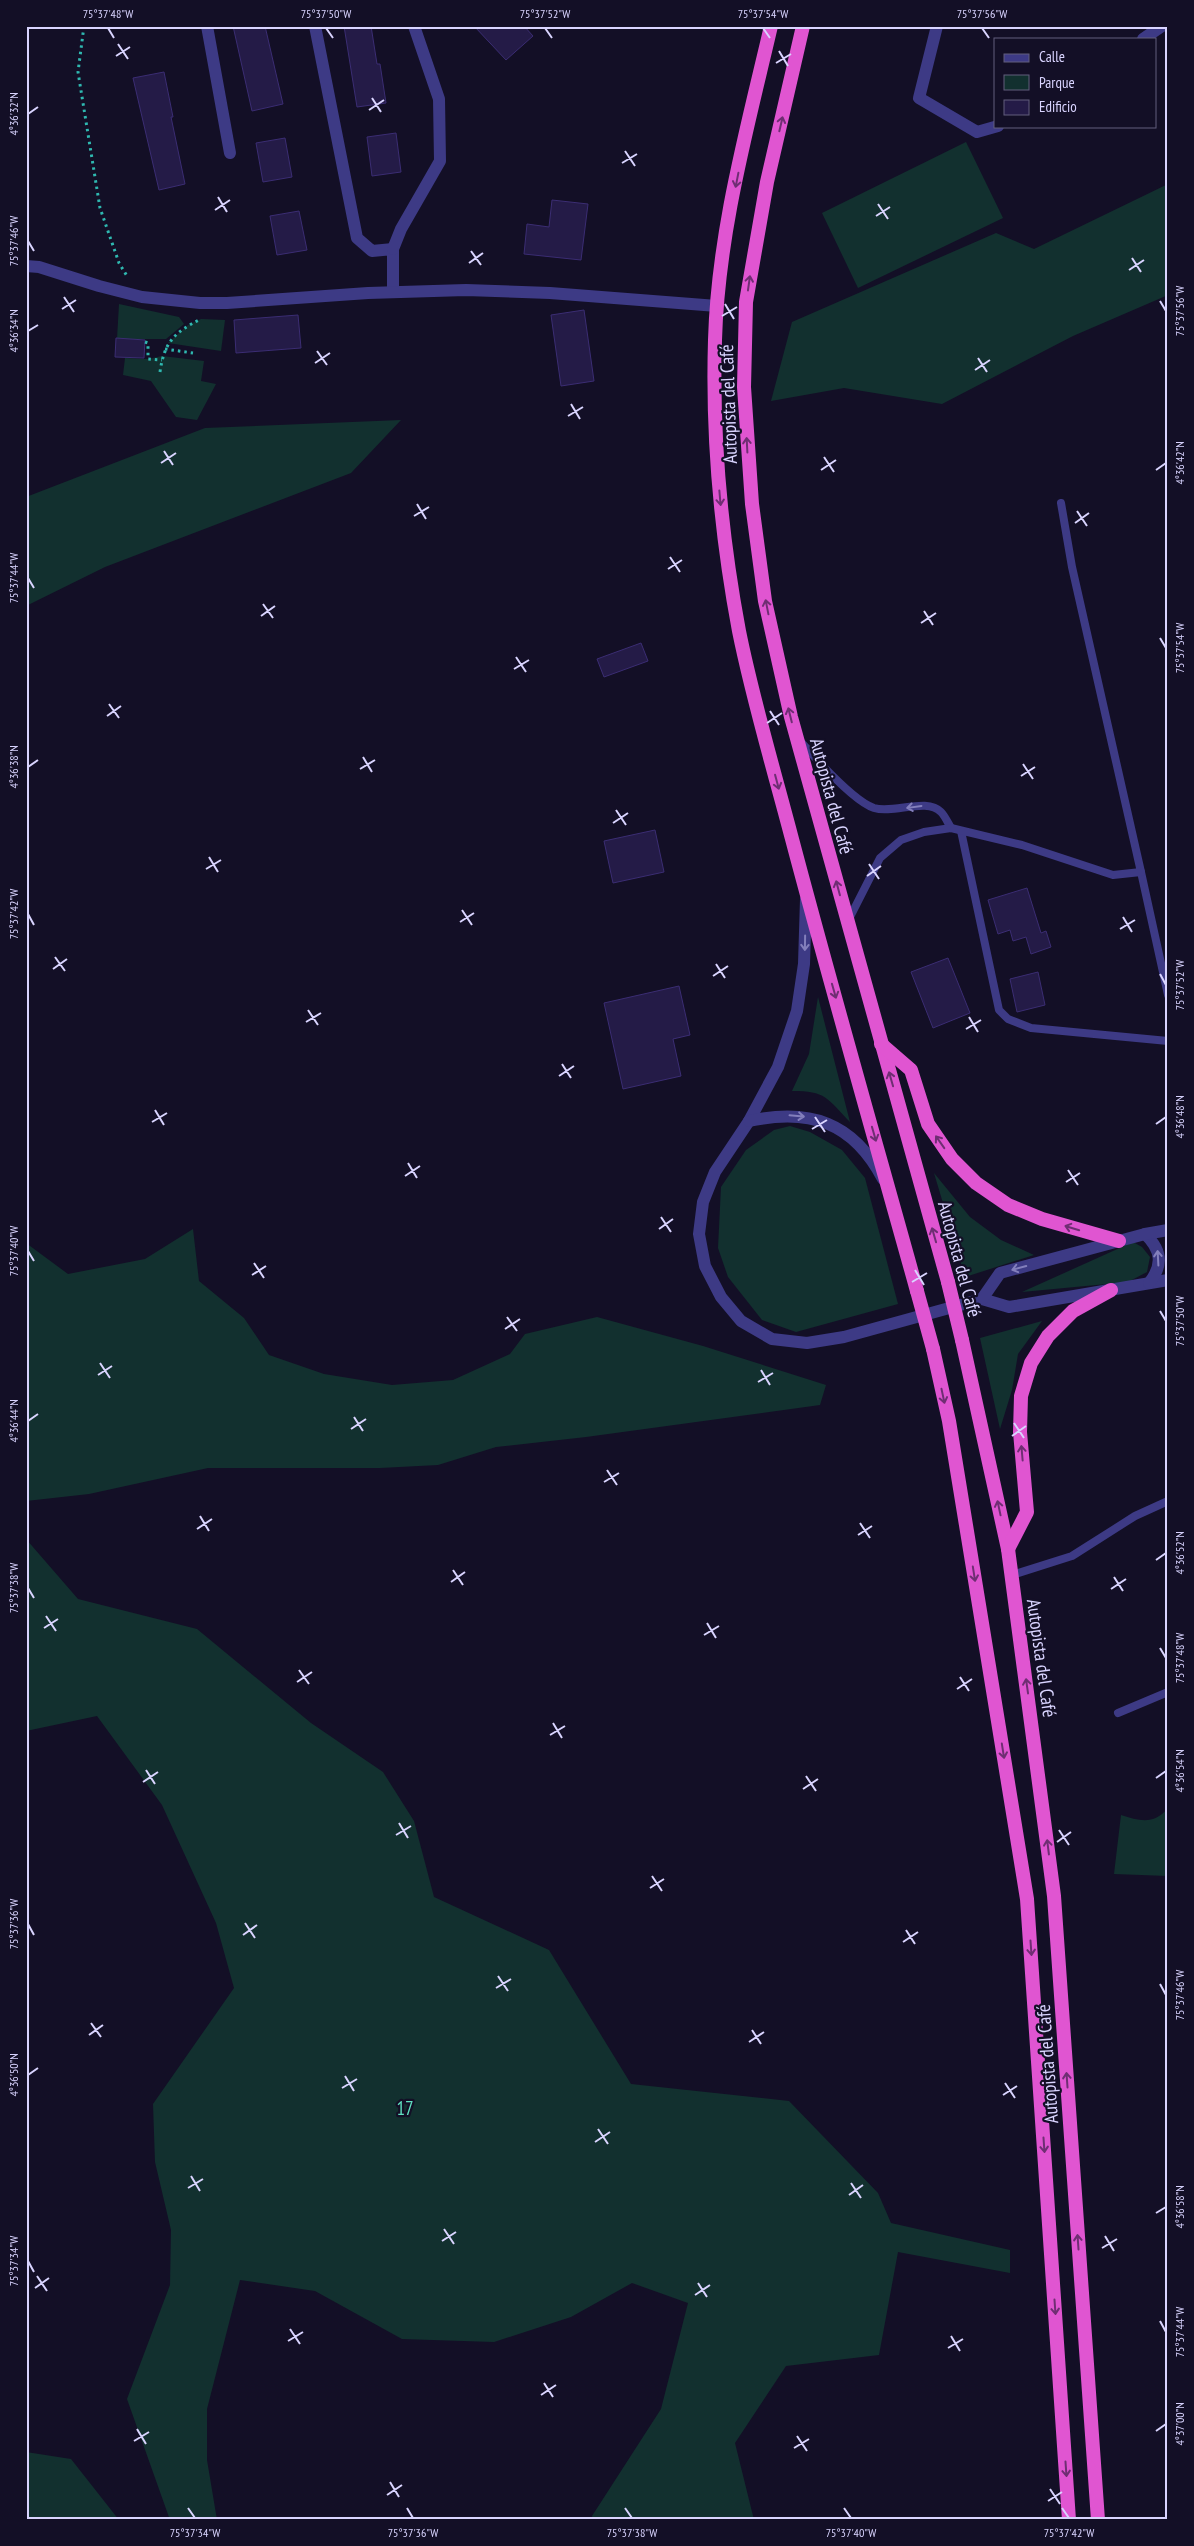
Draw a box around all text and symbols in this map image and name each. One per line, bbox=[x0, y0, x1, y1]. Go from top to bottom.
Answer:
text: 75°37'48"W bbox=[83, 6, 133, 21]
text: 75°37'50"W bbox=[301, 6, 351, 21]
text: 75°37'52"W bbox=[520, 6, 570, 21]
text: 75°37'54"W bbox=[738, 6, 788, 21]
text: 75°37'56"W bbox=[957, 6, 1007, 21]
legend bbox=[994, 38, 1156, 128]
text: Calle bbox=[1039, 47, 1065, 66]
text: Parque bbox=[1039, 73, 1075, 92]
text: 4°36'32"N bbox=[6, 92, 21, 136]
text: Edificio bbox=[1039, 97, 1077, 116]
one-way arrow bbox=[777, 116, 786, 132]
one-way arrow bbox=[731, 171, 741, 187]
text: 75°37'46"W bbox=[6, 216, 21, 266]
one-way arrow bbox=[744, 275, 754, 291]
text: 75°37'56"W bbox=[1172, 286, 1187, 336]
text: 4°36'34"N bbox=[6, 309, 21, 353]
street label: Autopista del Café bbox=[714, 344, 742, 464]
one-way arrow bbox=[743, 438, 752, 454]
text: 4°36'42"N bbox=[1172, 441, 1187, 485]
one-way arrow bbox=[715, 489, 725, 505]
text: 75°37'44"W bbox=[6, 553, 21, 603]
one-way arrow bbox=[761, 599, 771, 615]
text: 75°37'54"W bbox=[1172, 623, 1187, 673]
one-way arrow bbox=[785, 707, 795, 723]
street label: Autopista del Café bbox=[805, 735, 859, 857]
text: 4°36'38"N bbox=[6, 745, 21, 789]
one-way arrow bbox=[773, 773, 783, 789]
one-way arrow bbox=[906, 802, 922, 812]
one-way arrow bbox=[833, 881, 842, 897]
text: 75°37'42"W bbox=[6, 889, 21, 939]
one-way arrow bbox=[800, 934, 810, 951]
text: 75°37'52"W bbox=[1172, 960, 1187, 1010]
one-way arrow bbox=[829, 983, 839, 999]
one-way arrow bbox=[885, 1071, 895, 1087]
text: 4°36'48"N bbox=[1172, 1095, 1187, 1139]
one-way arrow bbox=[789, 1111, 805, 1121]
one-way arrow bbox=[869, 1126, 879, 1142]
one-way arrow bbox=[935, 1135, 945, 1149]
street label: Autopista del Café bbox=[933, 1198, 987, 1320]
one-way arrow bbox=[1065, 1223, 1081, 1233]
text: 75°37'40"W bbox=[6, 1226, 21, 1276]
one-way arrow bbox=[929, 1228, 939, 1244]
one-way arrow bbox=[1153, 1251, 1162, 1267]
one-way arrow bbox=[1011, 1264, 1027, 1274]
text: 75°37'50"W bbox=[1172, 1296, 1187, 1346]
one-way arrow bbox=[939, 1388, 948, 1404]
text: 4°36'44"N bbox=[6, 1399, 21, 1443]
one-way arrow bbox=[1017, 1445, 1027, 1461]
one-way arrow bbox=[994, 1501, 1003, 1517]
text: 4°36'52"N bbox=[1172, 1531, 1187, 1575]
text: 75°37'38"W bbox=[6, 1563, 21, 1613]
one-way arrow bbox=[969, 1565, 979, 1581]
street label: Autopista del Café bbox=[1022, 1597, 1062, 1719]
text: 75°37'48"W bbox=[1172, 1633, 1187, 1683]
one-way arrow bbox=[1021, 1678, 1031, 1694]
one-way arrow bbox=[998, 1743, 1008, 1759]
text: 4°36'54"N bbox=[1172, 1749, 1187, 1793]
one-way arrow bbox=[1043, 1840, 1053, 1856]
text: 75°37'36"W bbox=[6, 1899, 21, 1949]
one-way arrow bbox=[1026, 1940, 1035, 1956]
text: 75°37'46"W bbox=[1172, 1970, 1187, 2020]
street label: Autopista del Café bbox=[1031, 2003, 1063, 2124]
text: 4°36'50"N bbox=[6, 2053, 21, 2097]
one-way arrow bbox=[1062, 2072, 1071, 2088]
park label: 17 bbox=[396, 2096, 414, 2120]
one-way arrow bbox=[1040, 2137, 1049, 2153]
text: 4°36'58"N bbox=[1172, 2185, 1187, 2229]
one-way arrow bbox=[1073, 2234, 1083, 2250]
text: 75°37'34"W bbox=[6, 2236, 21, 2286]
one-way arrow bbox=[1051, 2299, 1060, 2315]
text: 75°37'44"W bbox=[1172, 2307, 1187, 2357]
text: 4°37'00"N bbox=[1172, 2402, 1187, 2446]
one-way arrow bbox=[1061, 2461, 1071, 2477]
text: 75°37'34"W bbox=[170, 2525, 220, 2540]
text: 75°37'36"W bbox=[388, 2525, 438, 2540]
text: 75°37'38"W bbox=[607, 2525, 657, 2540]
text: 75°37'40"W bbox=[826, 2525, 876, 2540]
text: 75°37'42"W bbox=[1044, 2525, 1094, 2540]

